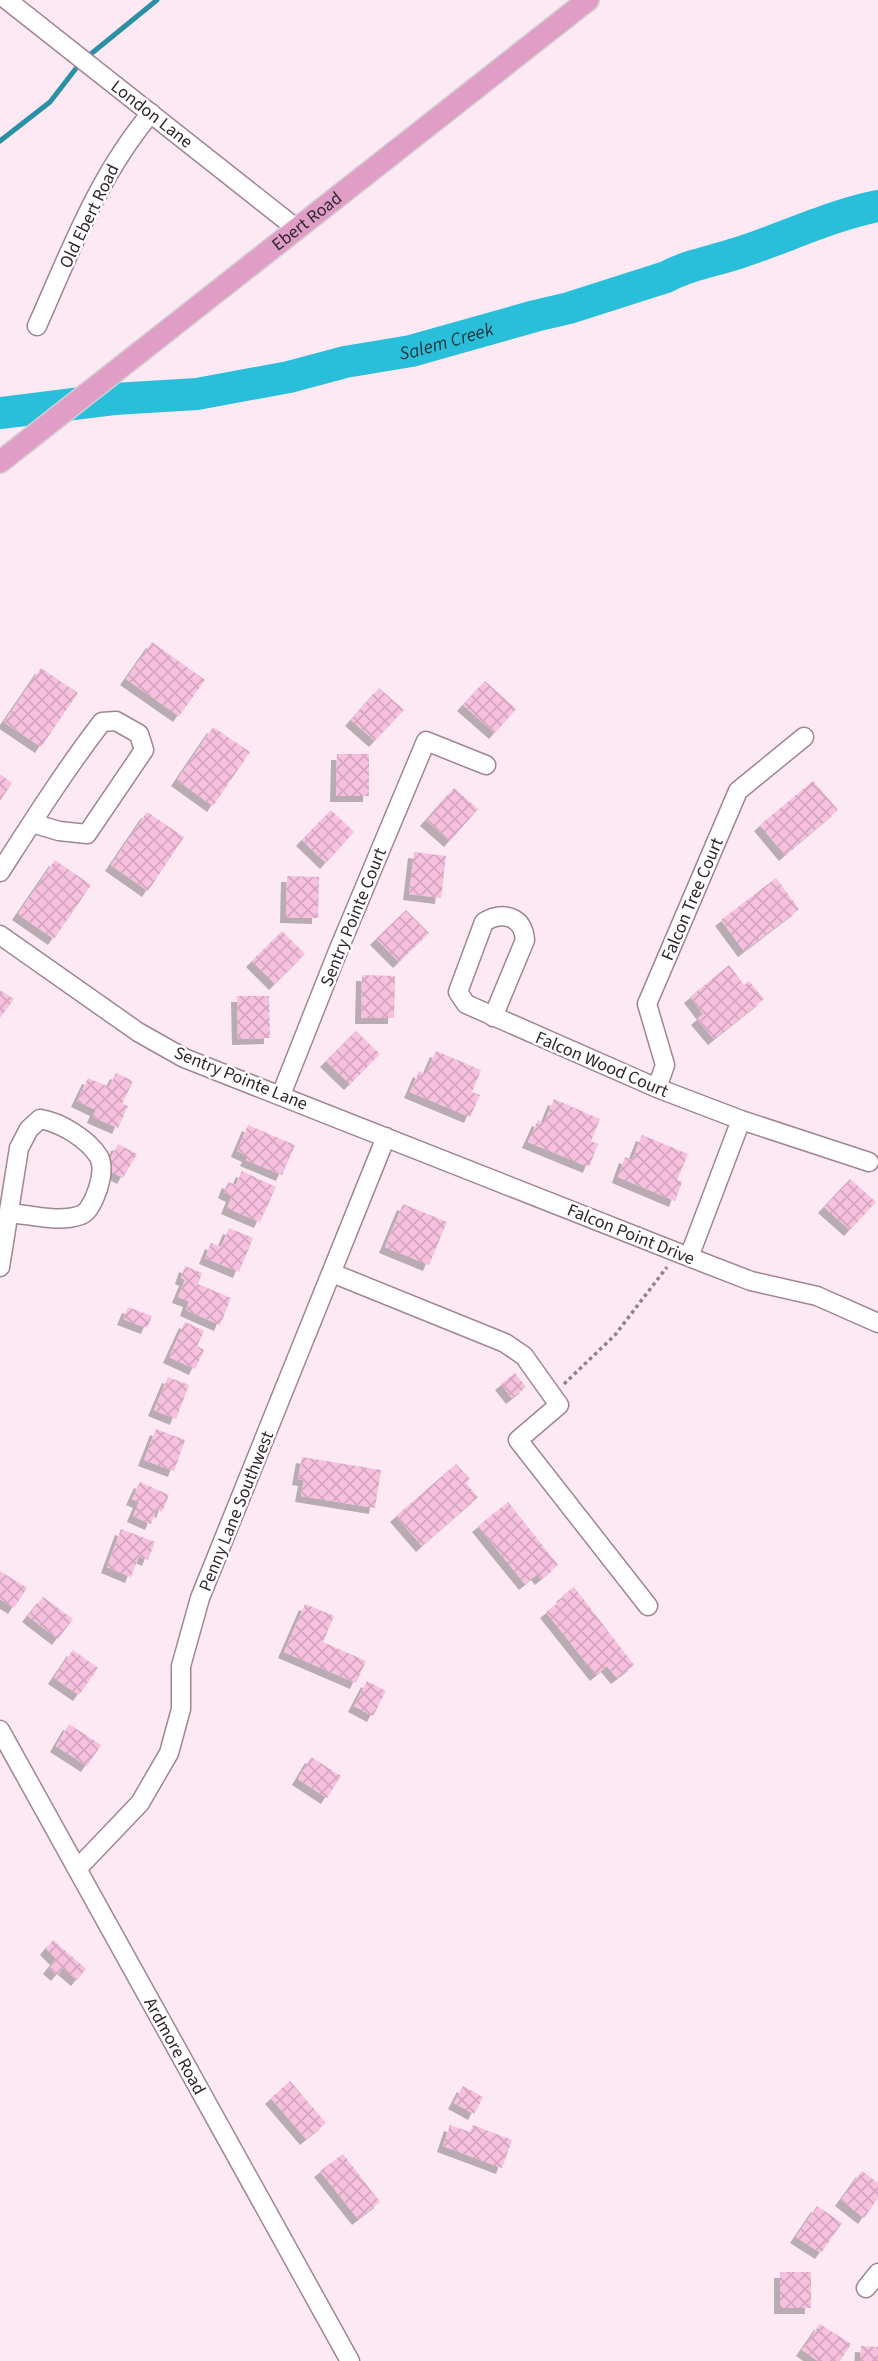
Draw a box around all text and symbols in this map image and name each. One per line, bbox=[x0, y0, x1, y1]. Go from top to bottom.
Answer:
street label: London Lane bbox=[105, 74, 198, 154]
street label: Old Ebert Road bbox=[53, 160, 125, 273]
street label: Ebert Road bbox=[267, 186, 347, 257]
water label: Salem Creek bbox=[397, 316, 498, 368]
street label: Falcon Tree Court bbox=[655, 834, 730, 965]
street label: Sentry Pointe Court bbox=[314, 844, 393, 990]
street label: Falcon Wood Court bbox=[531, 1025, 672, 1104]
street label: Sentry Pointe Lane bbox=[170, 1040, 311, 1117]
street label: Falcon Point Drive bbox=[563, 1198, 698, 1271]
street label: Penny Lane Southwest bbox=[193, 1427, 280, 1595]
street label: Ardmore Road bbox=[138, 1993, 212, 2099]

